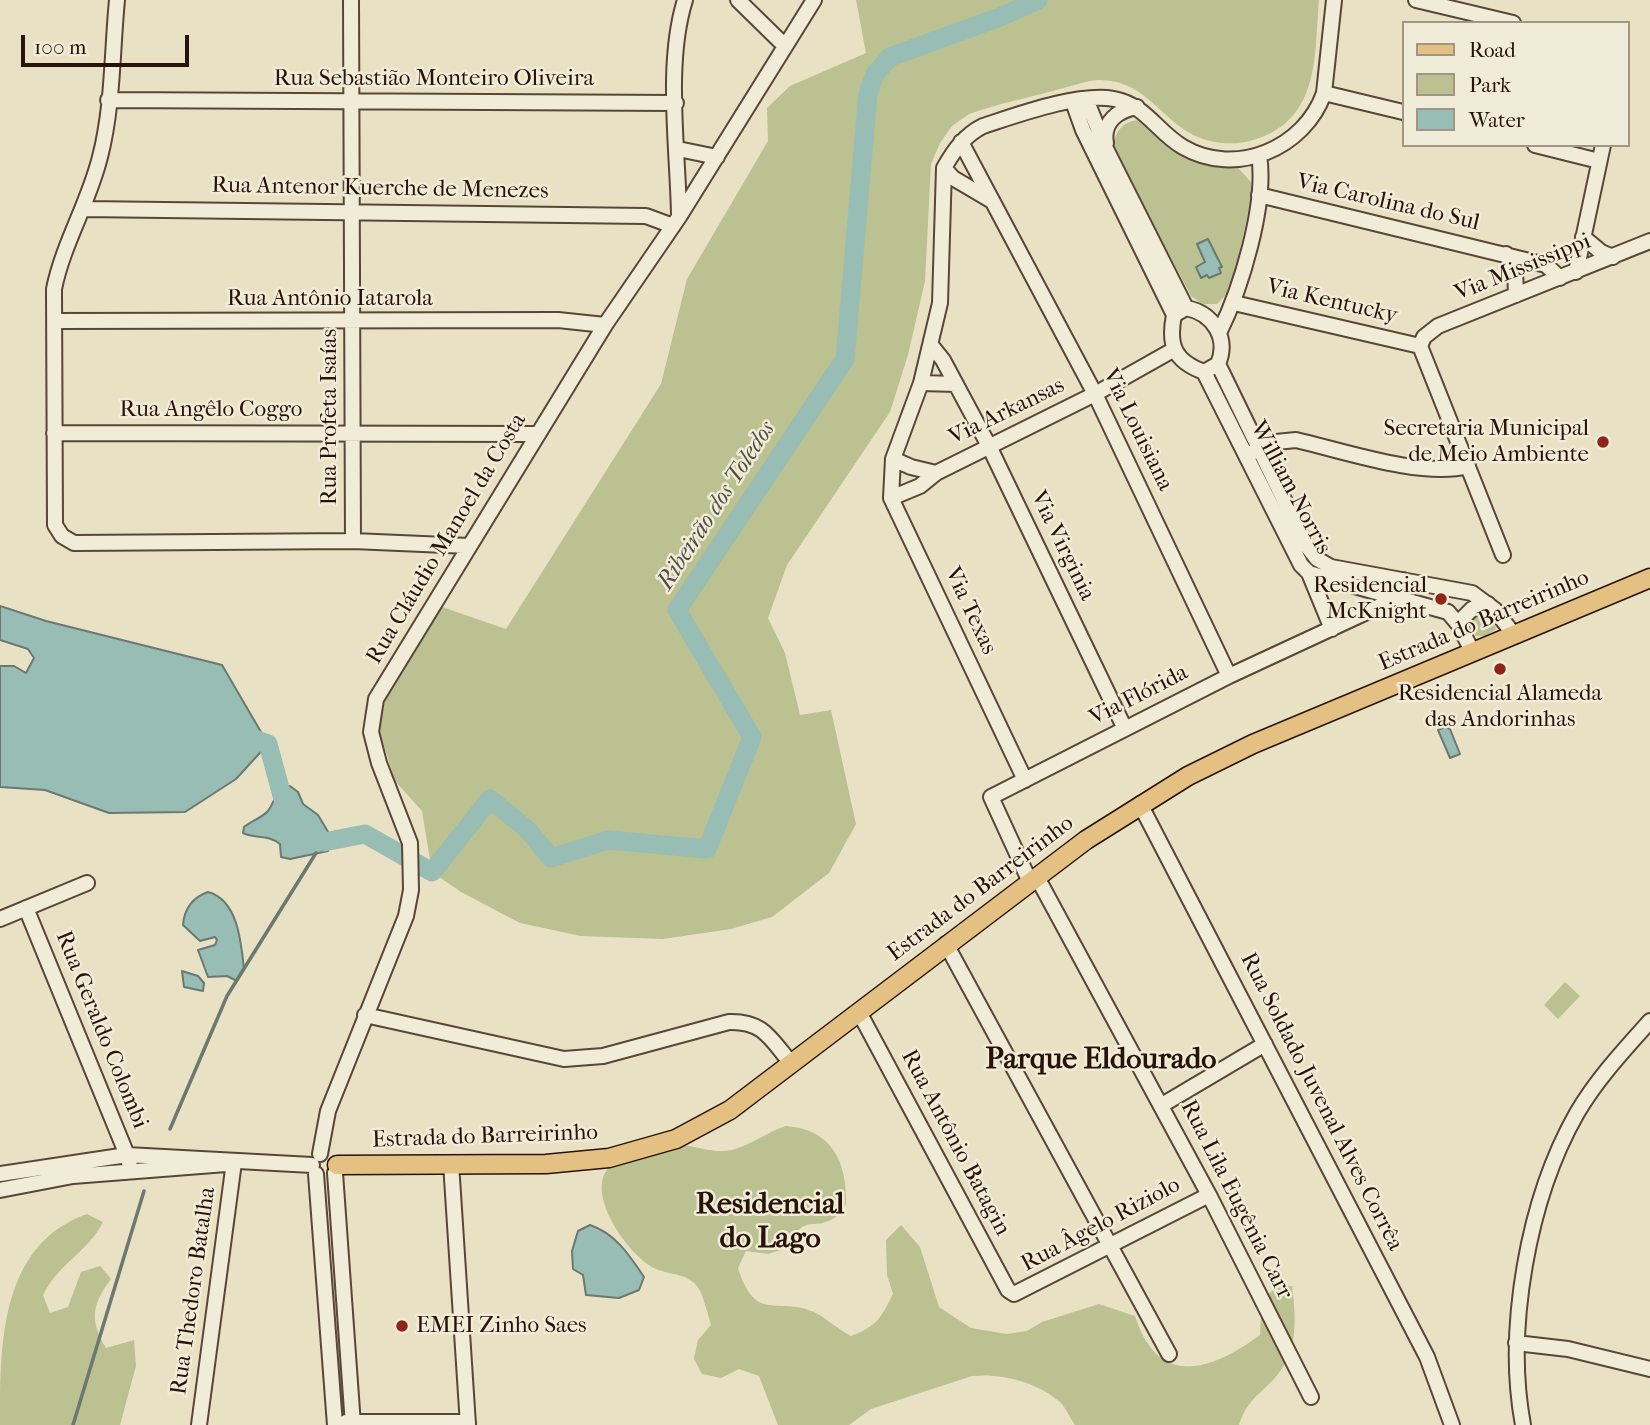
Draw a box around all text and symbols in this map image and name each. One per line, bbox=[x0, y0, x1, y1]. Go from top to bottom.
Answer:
scale bar bbox=[24, 21, 192, 65]
legend bbox=[1402, 21, 1629, 147]
text: 100 m bbox=[34, 35, 87, 59]
text: Road bbox=[1469, 38, 1516, 62]
street label: Rua Sebastião Monteiro Oliveira bbox=[274, 65, 594, 93]
text: Park bbox=[1469, 73, 1511, 97]
text: Water bbox=[1469, 108, 1525, 132]
street label: Via Carolina do Sul bbox=[1294, 169, 1482, 237]
street label: Rua Antenor Kuerche de Menezes bbox=[211, 172, 549, 206]
street label: Via Mississippi bbox=[1451, 228, 1595, 308]
street label: Via Kentucky bbox=[1264, 274, 1400, 330]
street label: Rua Antônio Iatarola bbox=[227, 285, 433, 313]
street label: Rua Profeta Isaías bbox=[316, 329, 344, 505]
street label: Via Louisiana bbox=[1096, 364, 1178, 496]
street label: Via Arkansas bbox=[945, 372, 1069, 452]
street label: Rua Angêlo Coggo bbox=[120, 396, 302, 424]
street label: Rua Cláudio Manoel da Costa bbox=[361, 409, 533, 669]
place label: Secretaria Municipal de Meio Ambiente bbox=[1383, 415, 1589, 469]
water label: Ribeirão dos Toledos bbox=[652, 417, 782, 595]
street label: William Norris bbox=[1243, 417, 1337, 559]
marker: Secretaria Municipal de Meio Ambiente bbox=[1595, 434, 1611, 450]
street label: Via Virginia bbox=[1024, 487, 1100, 605]
street label: Via Texas bbox=[938, 563, 1002, 659]
street label: Estrada do Barreirinho bbox=[1375, 564, 1593, 678]
place label: Residencial McKnight bbox=[1313, 572, 1427, 626]
marker: Residencial McKnight bbox=[1433, 591, 1449, 607]
street label: Via Flórida bbox=[1085, 659, 1193, 733]
marker: Residencial Alameda das Andorinhas bbox=[1492, 661, 1508, 677]
place label: Residencial Alameda das Andorinhas bbox=[1398, 680, 1602, 734]
street label: Estrada do Barreirinho bbox=[882, 810, 1080, 968]
street label: Rua Geraldo Colombi bbox=[49, 927, 153, 1133]
street label: Rua Soldado Juvenal Alves Corrêa bbox=[1234, 948, 1408, 1256]
district label: Parque Eldourado bbox=[986, 1043, 1216, 1079]
street label: Rua Antônio Batagin bbox=[894, 1045, 1016, 1241]
street label: Rua Lila Eugênia Carr bbox=[1174, 1096, 1298, 1304]
street label: Estrada do Barreirinho bbox=[372, 1119, 598, 1155]
street label: Rua Âgelo Riziolo bbox=[1017, 1172, 1185, 1278]
street label: Rua Thedoro Batalha bbox=[166, 1185, 222, 1397]
district label: Residencial do Lago bbox=[696, 1188, 844, 1258]
place label: EMEI Zinho Saes bbox=[416, 1312, 587, 1340]
marker: EMEI Zinho Saes bbox=[394, 1318, 410, 1334]

